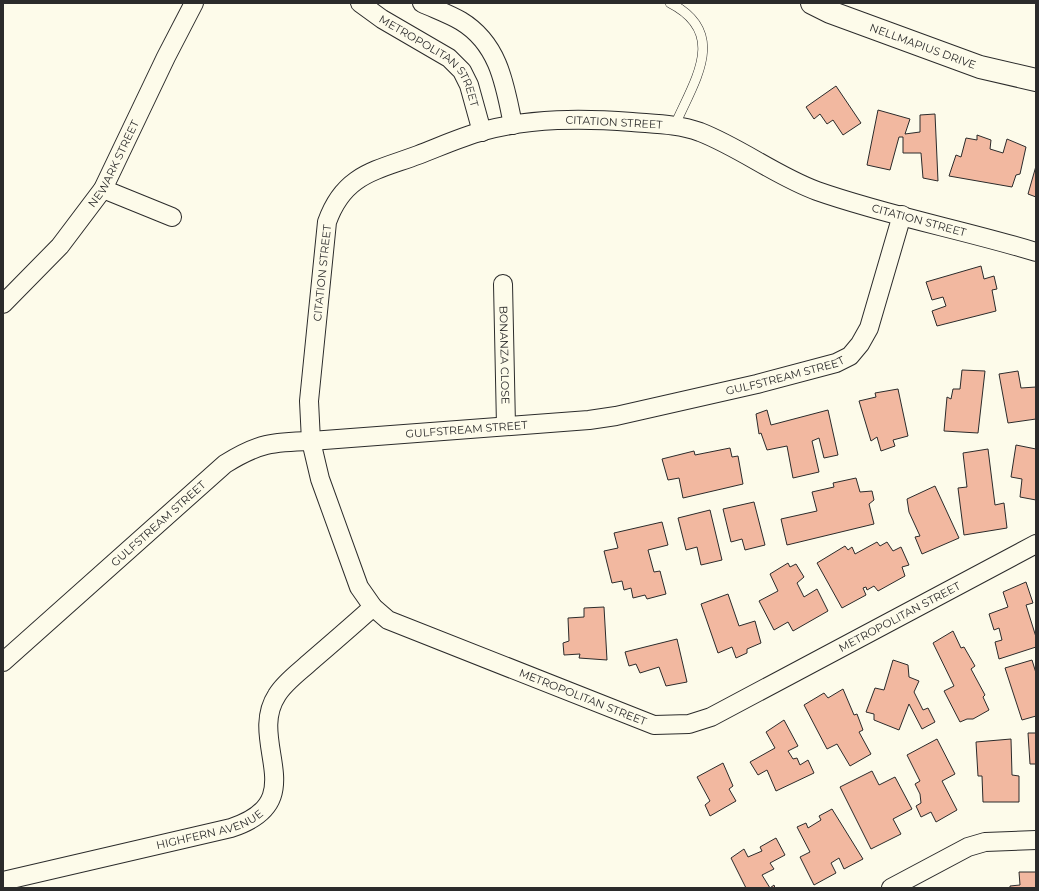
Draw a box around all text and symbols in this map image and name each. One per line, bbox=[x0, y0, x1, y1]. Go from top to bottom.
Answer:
street label: METROPOLITAN STREET bbox=[377, 12, 482, 109]
street label: NELLMAPIUS DRIVE bbox=[868, 20, 978, 72]
street label: CITATION STREET bbox=[565, 112, 664, 132]
street label: NEWARK STREET bbox=[85, 117, 142, 210]
street label: CITATION STREET bbox=[870, 201, 968, 240]
street label: CITATION STREET bbox=[310, 223, 334, 322]
street label: BONANZA CLOSE bbox=[496, 305, 513, 405]
street label: GULFSTREAM STREET bbox=[724, 353, 847, 398]
street label: GULFSTREAM STREET bbox=[405, 418, 529, 441]
street label: GULFSTREAM STREET bbox=[108, 477, 209, 569]
street label: METROPOLITAN STREET bbox=[836, 578, 963, 655]
street label: METROPOLITAN STREET bbox=[517, 665, 649, 729]
street label: HIGHFERN AVENUE bbox=[155, 806, 266, 852]

